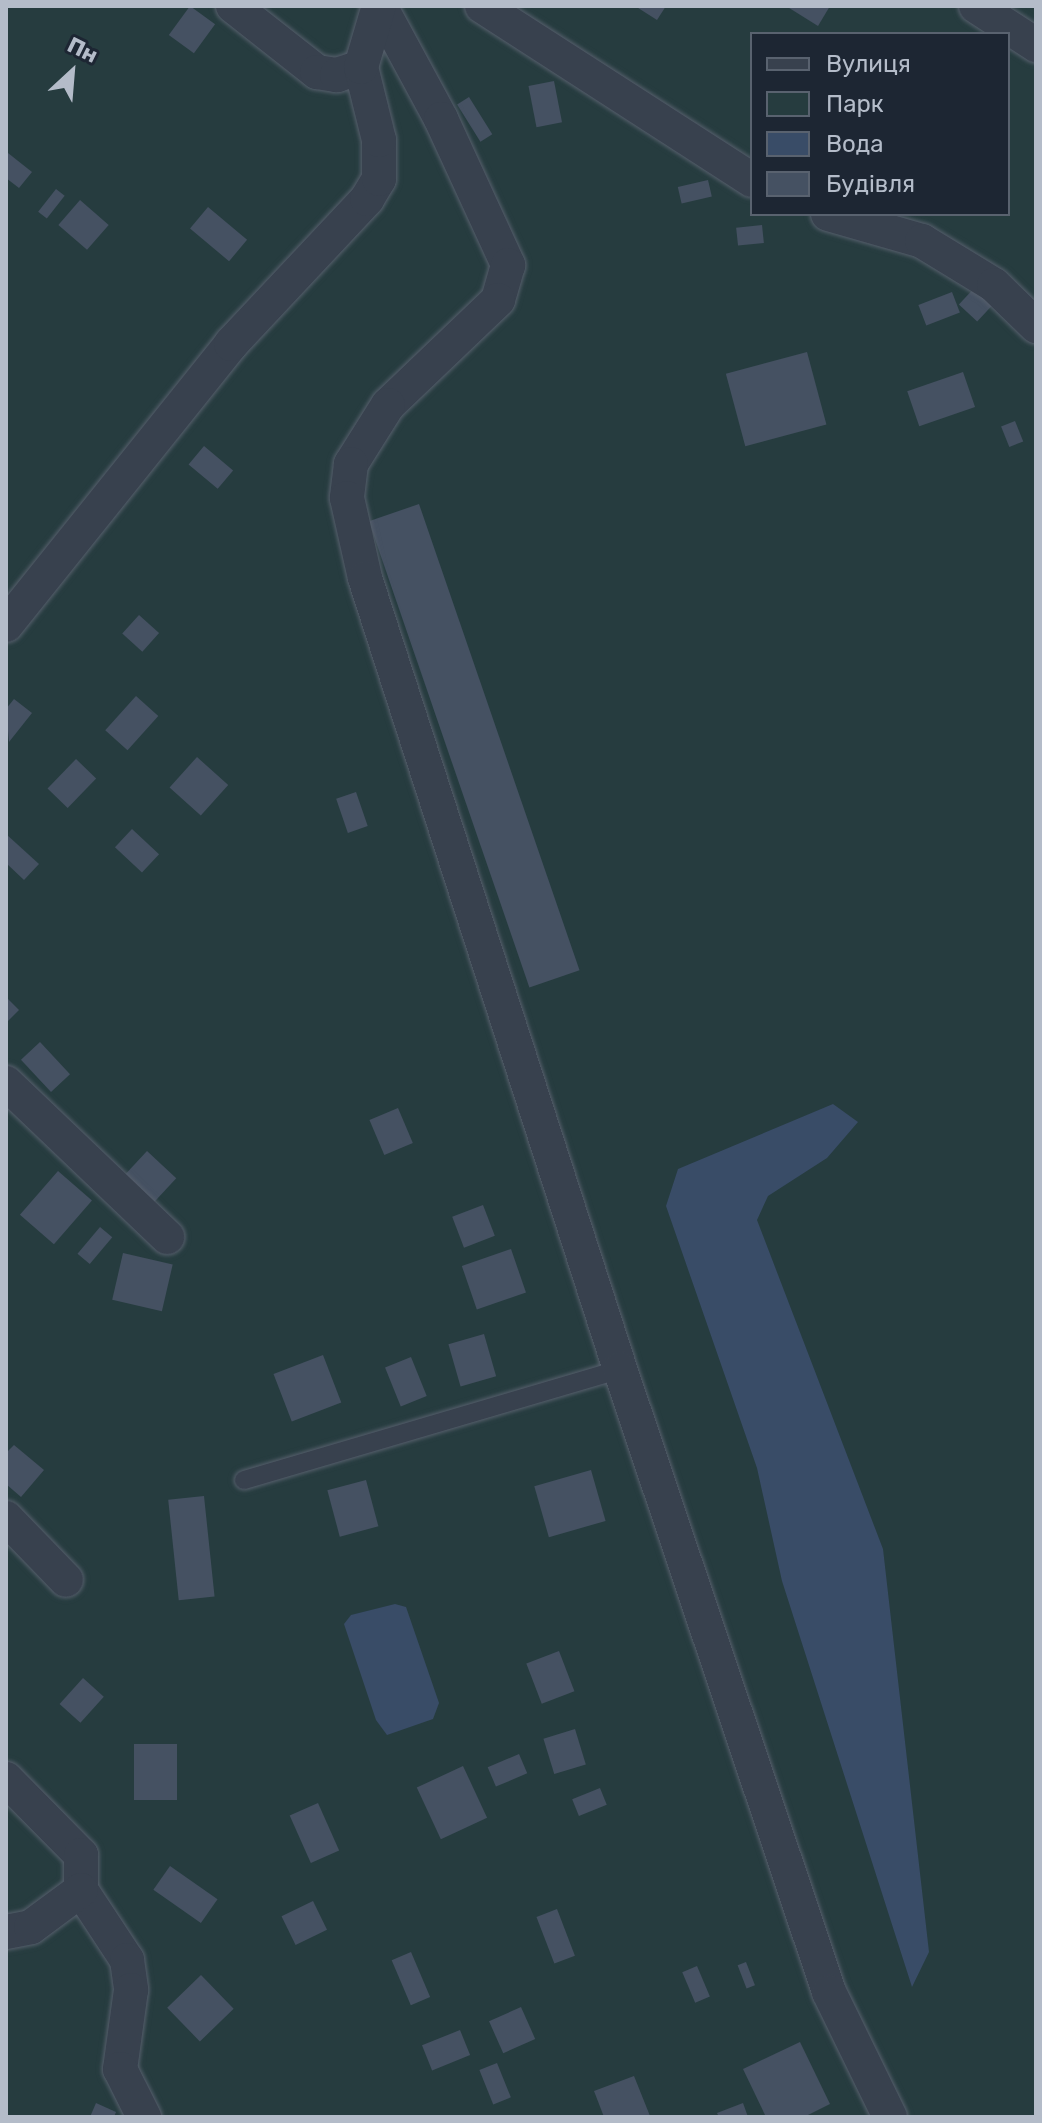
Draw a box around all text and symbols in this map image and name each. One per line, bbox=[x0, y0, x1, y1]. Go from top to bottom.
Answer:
text: Пн bbox=[63, 31, 102, 69]
north arrow bbox=[32, 32, 112, 112]
legend bbox=[750, 32, 1010, 216]
text: Вулиця bbox=[826, 50, 911, 78]
text: Парк bbox=[826, 90, 884, 118]
text: Вода bbox=[826, 130, 883, 158]
text: Будівля bbox=[826, 170, 915, 198]

